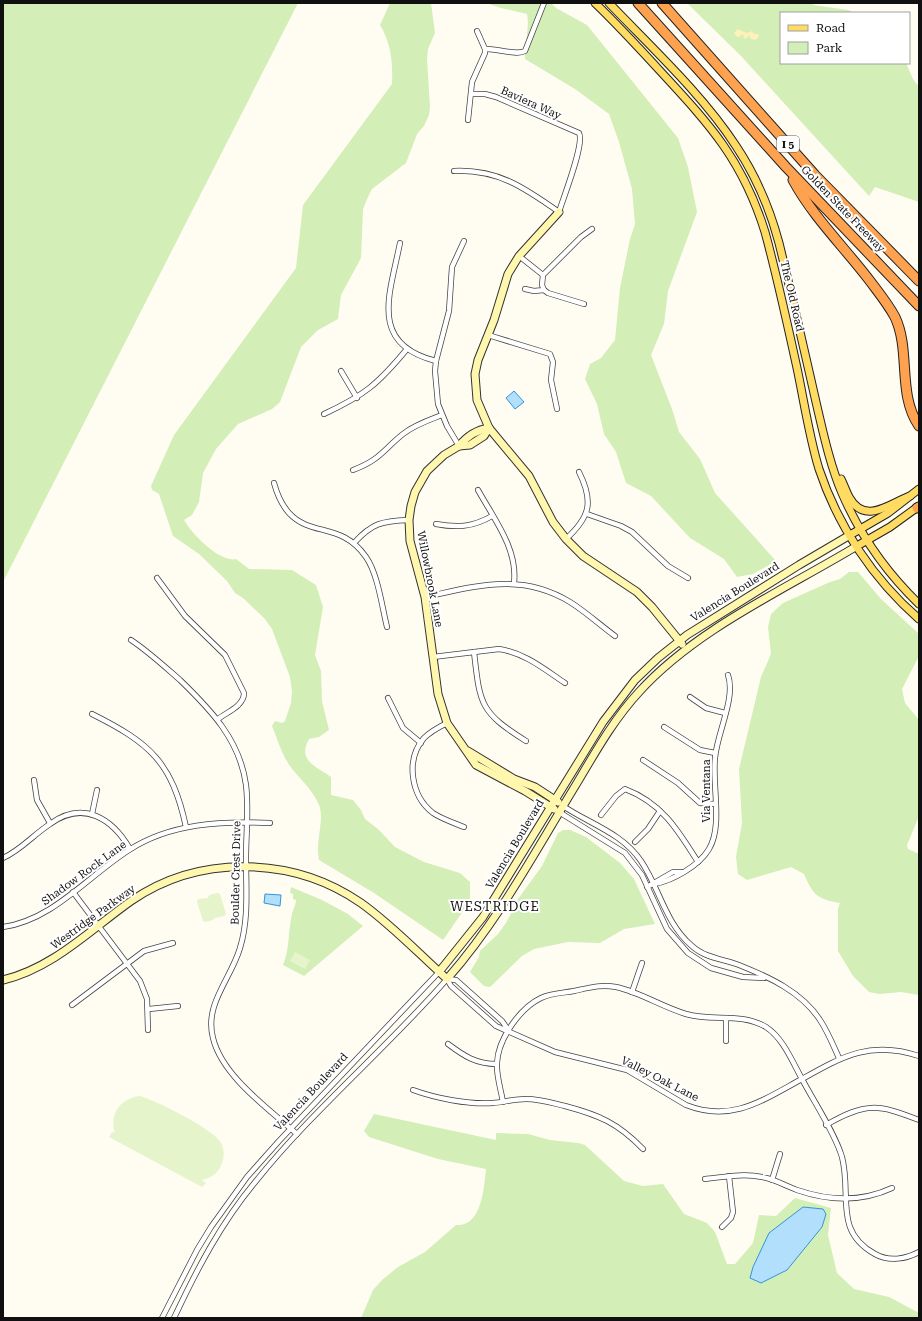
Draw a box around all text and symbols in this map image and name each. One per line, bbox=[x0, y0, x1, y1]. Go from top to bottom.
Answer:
legend bbox=[780, 12, 910, 64]
text: Road bbox=[816, 21, 846, 35]
text: Park bbox=[816, 41, 843, 55]
street label: Baviera Way bbox=[499, 84, 564, 122]
road number: I 5 bbox=[777, 136, 799, 152]
street label: Golden State Freeway bbox=[798, 163, 888, 255]
street label: The Old Road bbox=[778, 259, 806, 333]
street label: Willowbrook Lane bbox=[414, 530, 446, 628]
street label: Valencia Boulevard bbox=[688, 560, 782, 624]
street label: Via Ventana bbox=[700, 759, 713, 823]
street label: Valencia Boulevard bbox=[483, 797, 547, 891]
street label: Boulder Crest Drive bbox=[229, 821, 243, 925]
street label: Shadow Rock Lane bbox=[39, 838, 129, 908]
street label: Westridge Parkway bbox=[48, 882, 138, 952]
district label: WESTRIDGE bbox=[450, 899, 540, 914]
street label: Valencia Boulevard bbox=[272, 1050, 350, 1134]
street label: Valley Oak Lane bbox=[619, 1054, 701, 1104]

